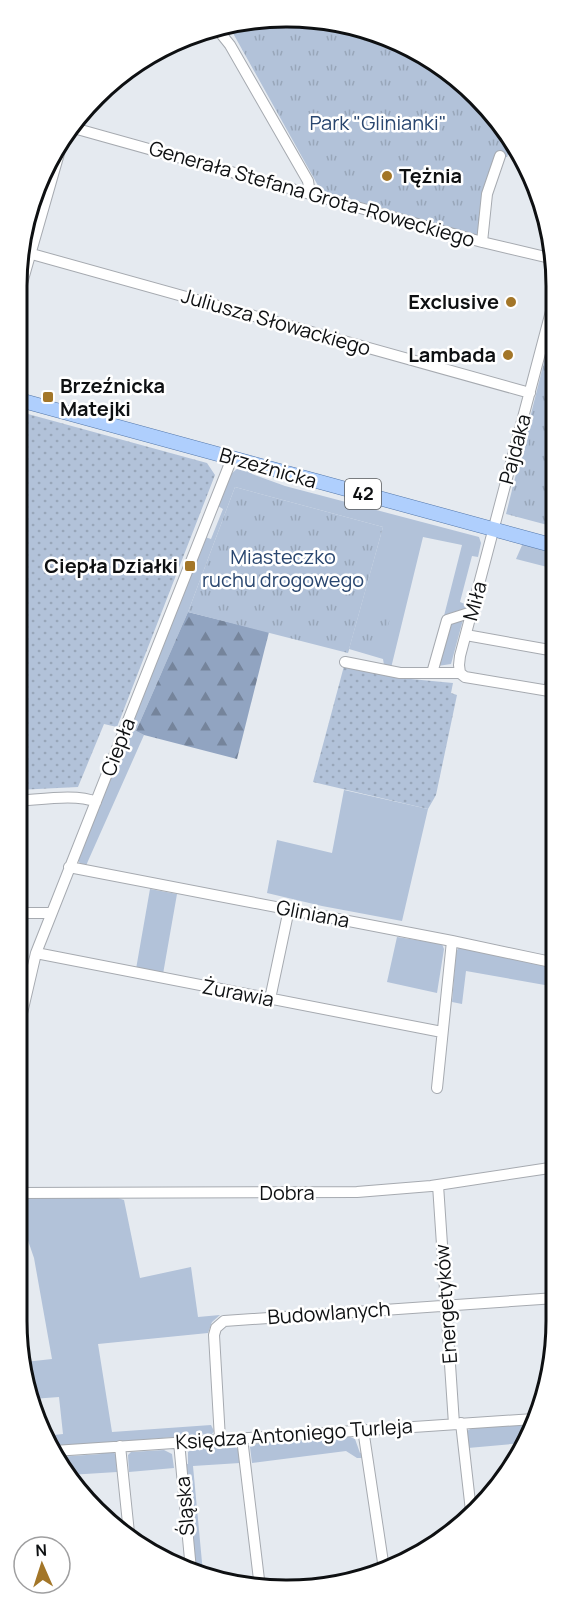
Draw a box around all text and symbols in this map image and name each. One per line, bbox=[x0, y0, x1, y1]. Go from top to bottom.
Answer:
park label: Park "Glinianki" bbox=[309, 109, 447, 136]
street label: Generała Stefana Grota-Roweckiego bbox=[146, 134, 478, 253]
place label: Tężnia bbox=[399, 162, 462, 189]
marker: Tężnia bbox=[380, 169, 394, 183]
street label: Juliusza Słowackiego bbox=[178, 282, 374, 362]
place label: Exclusive bbox=[408, 288, 499, 315]
marker: Exclusive bbox=[504, 295, 518, 309]
place label: Lambada bbox=[408, 341, 496, 368]
marker: Lambada bbox=[501, 348, 515, 362]
place label: Brzeźnicka Matejki bbox=[60, 372, 165, 422]
marker: Brzeźnicka Matejki bbox=[41, 390, 55, 404]
street label: Pajdaka bbox=[492, 411, 537, 487]
street label: Brzeźnicka bbox=[216, 441, 320, 494]
road number: 42 bbox=[345, 479, 381, 509]
park label: Miasteczko ruchu drogowego bbox=[202, 543, 364, 593]
place label: Ciepła Działki bbox=[44, 552, 178, 579]
marker: Ciepła Działki bbox=[183, 559, 197, 573]
street label: Miła bbox=[456, 578, 493, 624]
street label: Ciepła bbox=[94, 714, 141, 780]
street label: Gliniana bbox=[274, 893, 352, 934]
street label: Żurawia bbox=[200, 972, 276, 1013]
street label: Dobra bbox=[259, 1179, 315, 1206]
street label: Energetyków bbox=[428, 1243, 463, 1365]
street label: Budowlanych bbox=[267, 1295, 391, 1330]
street label: Księdza Antoniego Turleja bbox=[174, 1412, 413, 1455]
street label: Śląska bbox=[168, 1475, 201, 1537]
north arrow bbox=[12, 1535, 72, 1595]
text: N bbox=[35, 1539, 48, 1561]

